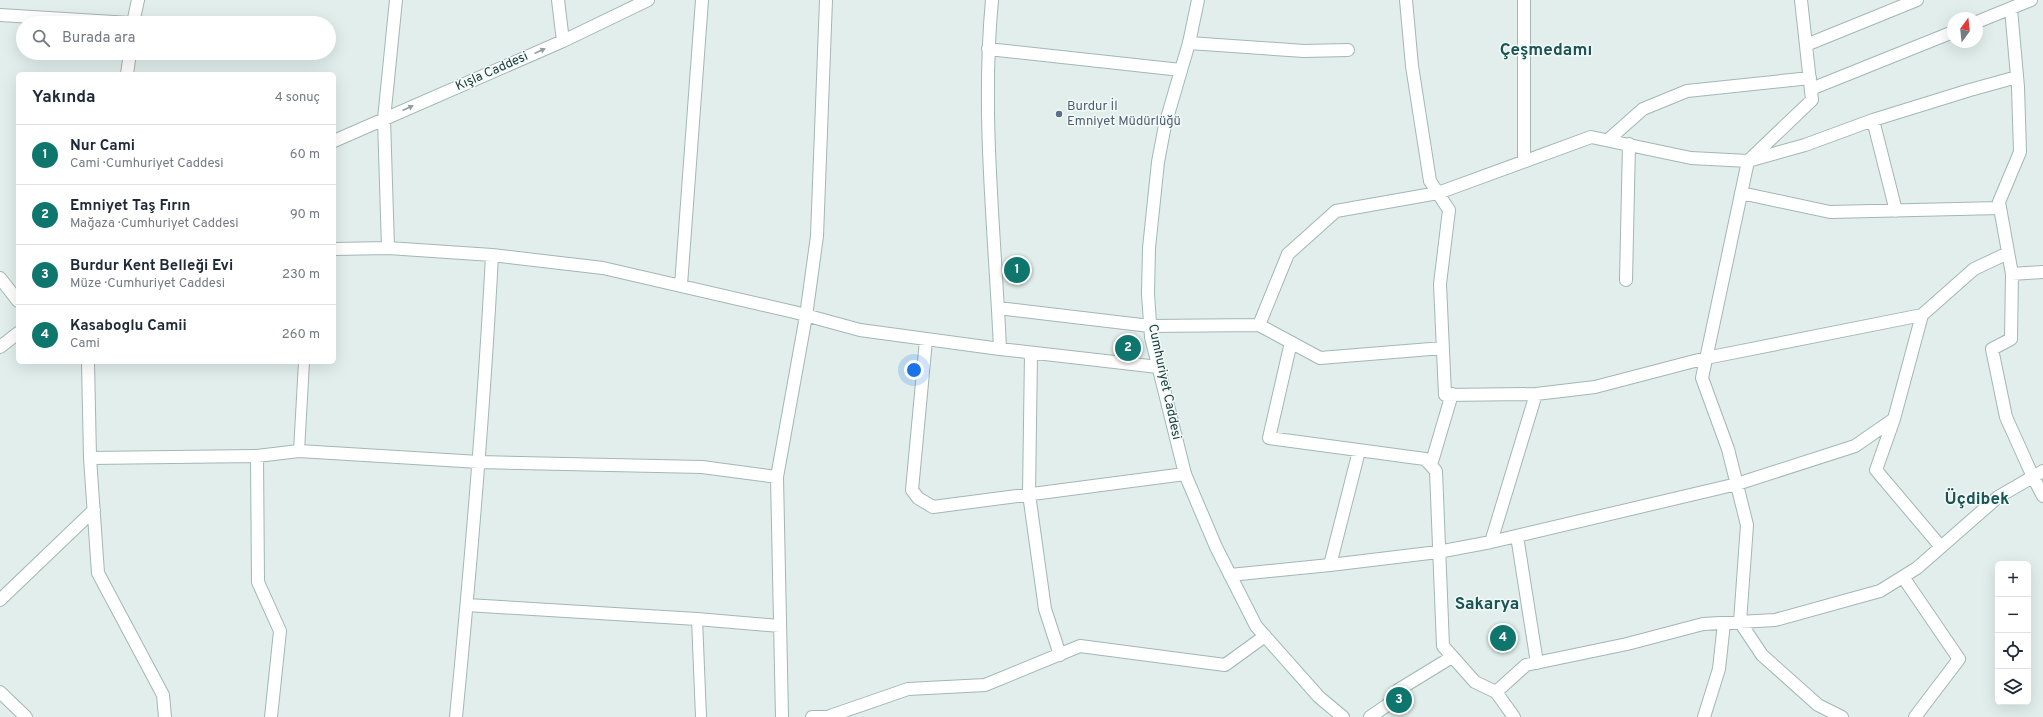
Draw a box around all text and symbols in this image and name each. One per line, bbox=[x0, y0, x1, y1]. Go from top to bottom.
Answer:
north arrow bbox=[1947, 12, 1983, 48]
search box bbox=[16, 16, 336, 60]
icon: search bbox=[30, 27, 52, 49]
text: Burada ara bbox=[62, 29, 135, 48]
district label: Çeşmedamı bbox=[1500, 40, 1592, 62]
one-way arrow bbox=[535, 48, 546, 54]
street label: Kışla Caddesi bbox=[453, 49, 531, 95]
text: Yakında bbox=[32, 87, 96, 109]
text: 4 sonuç bbox=[275, 90, 320, 106]
place label: Burdur İl Emniyet Müdürlüğü bbox=[1067, 97, 1181, 130]
one-way arrow bbox=[403, 105, 415, 111]
marker: Burdur İl Emniyet Müdürlüğü bbox=[1054, 109, 1064, 119]
text: Nur Cami bbox=[70, 137, 135, 156]
text: 1 bbox=[42, 147, 48, 163]
text: 60 m bbox=[290, 147, 320, 163]
text: Cami · Cumhuriyet Caddesi bbox=[70, 156, 224, 172]
text: Emniyet Taş Fırın bbox=[70, 197, 190, 216]
text: 2 bbox=[41, 207, 49, 223]
text: 90 m bbox=[290, 207, 320, 223]
text: Mağaza · Cumhuriyet Caddesi bbox=[70, 216, 239, 232]
pin: 1 bbox=[1004, 255, 1030, 285]
text: Burdur Kent Belleği Evi bbox=[70, 257, 233, 276]
text: 3 bbox=[41, 267, 49, 283]
text: 230 m bbox=[282, 267, 320, 283]
text: Müze · Cumhuriyet Caddesi bbox=[70, 276, 225, 292]
text: Kasaboglu Camii bbox=[70, 317, 187, 336]
street label: Cumhuriyet Caddesi bbox=[1144, 323, 1184, 441]
text: 4 bbox=[41, 327, 49, 343]
text: 260 m bbox=[282, 327, 320, 343]
pin: 2 bbox=[1115, 333, 1141, 363]
text: Cami bbox=[70, 336, 100, 352]
your location bbox=[904, 360, 924, 380]
district label: Üçdibek bbox=[1945, 488, 2010, 511]
map controls bbox=[1995, 561, 2031, 705]
button: + bbox=[1995, 561, 2031, 597]
district label: Sakarya bbox=[1455, 594, 1519, 616]
button: − bbox=[1995, 597, 2031, 633]
pin: 4 bbox=[1490, 623, 1516, 653]
button: locate bbox=[1995, 633, 2031, 669]
button: layers bbox=[1995, 669, 2031, 705]
pin: 3 bbox=[1386, 685, 1412, 715]

